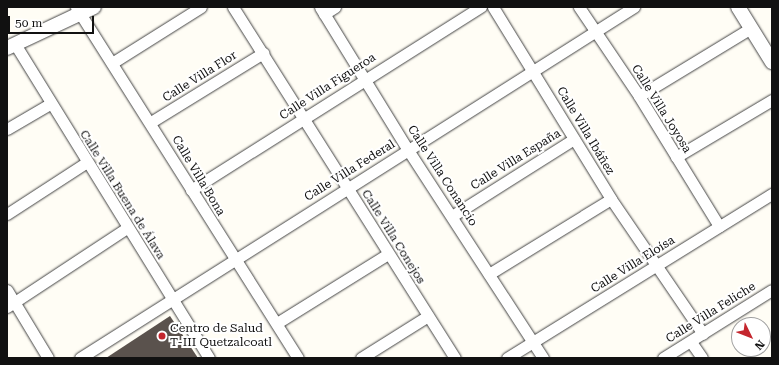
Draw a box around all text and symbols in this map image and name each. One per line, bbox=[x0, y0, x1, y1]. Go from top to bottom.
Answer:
scale bar bbox=[10, 8, 96, 34]
text: 50 m bbox=[15, 16, 42, 30]
street label: Calle Villa Flor bbox=[160, 48, 240, 106]
street label: Calle Villa Figueroa bbox=[277, 51, 379, 123]
street label: Calle Villa Joyosa bbox=[628, 62, 694, 156]
street label: Calle Villa Ibáñez bbox=[553, 84, 617, 178]
street label: Calle Villa Conancio bbox=[404, 123, 480, 229]
street label: Calle Villa España bbox=[468, 127, 564, 193]
street label: Calle Villa Buena de Álava bbox=[76, 128, 168, 262]
street label: Calle Villa Bona bbox=[168, 133, 228, 219]
street label: Calle Villa Federal bbox=[302, 137, 398, 205]
street label: Calle Villa Conejos bbox=[358, 187, 428, 287]
street label: Calle Villa Eloísa bbox=[588, 233, 678, 297]
street label: Calle Villa Feliche bbox=[663, 280, 759, 346]
north arrow bbox=[731, 317, 771, 357]
place label: Centro de Salud T-III Quetzalcoatl bbox=[170, 322, 272, 350]
marker: Centro de Salud T-III Quetzalcoatl bbox=[157, 331, 167, 341]
text: N bbox=[752, 337, 767, 352]

